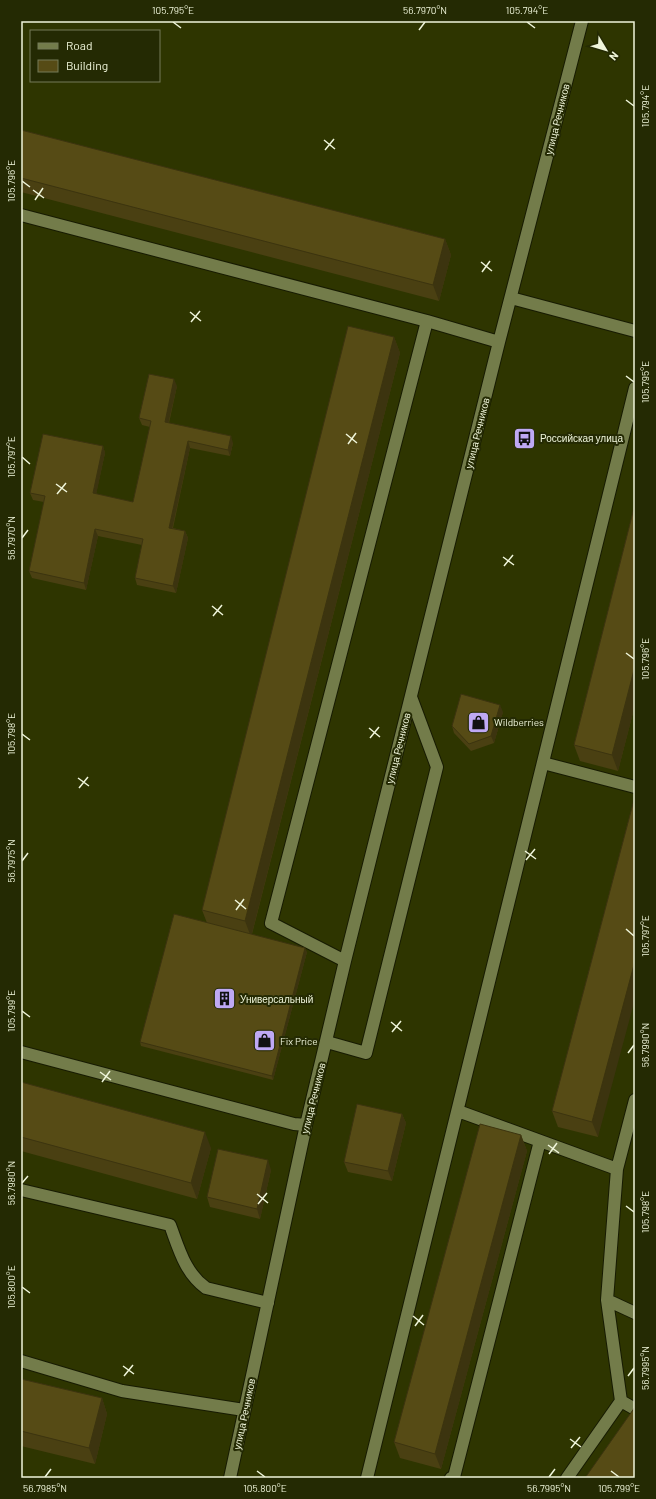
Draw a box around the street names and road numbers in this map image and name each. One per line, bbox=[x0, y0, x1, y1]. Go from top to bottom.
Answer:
street label: улица Речников bbox=[542, 82, 572, 156]
street label: улица Речников bbox=[462, 396, 492, 470]
street label: улица Речников bbox=[383, 711, 413, 785]
street label: улица Речников bbox=[298, 1061, 328, 1135]
street label: улица Речников bbox=[231, 1377, 257, 1451]

